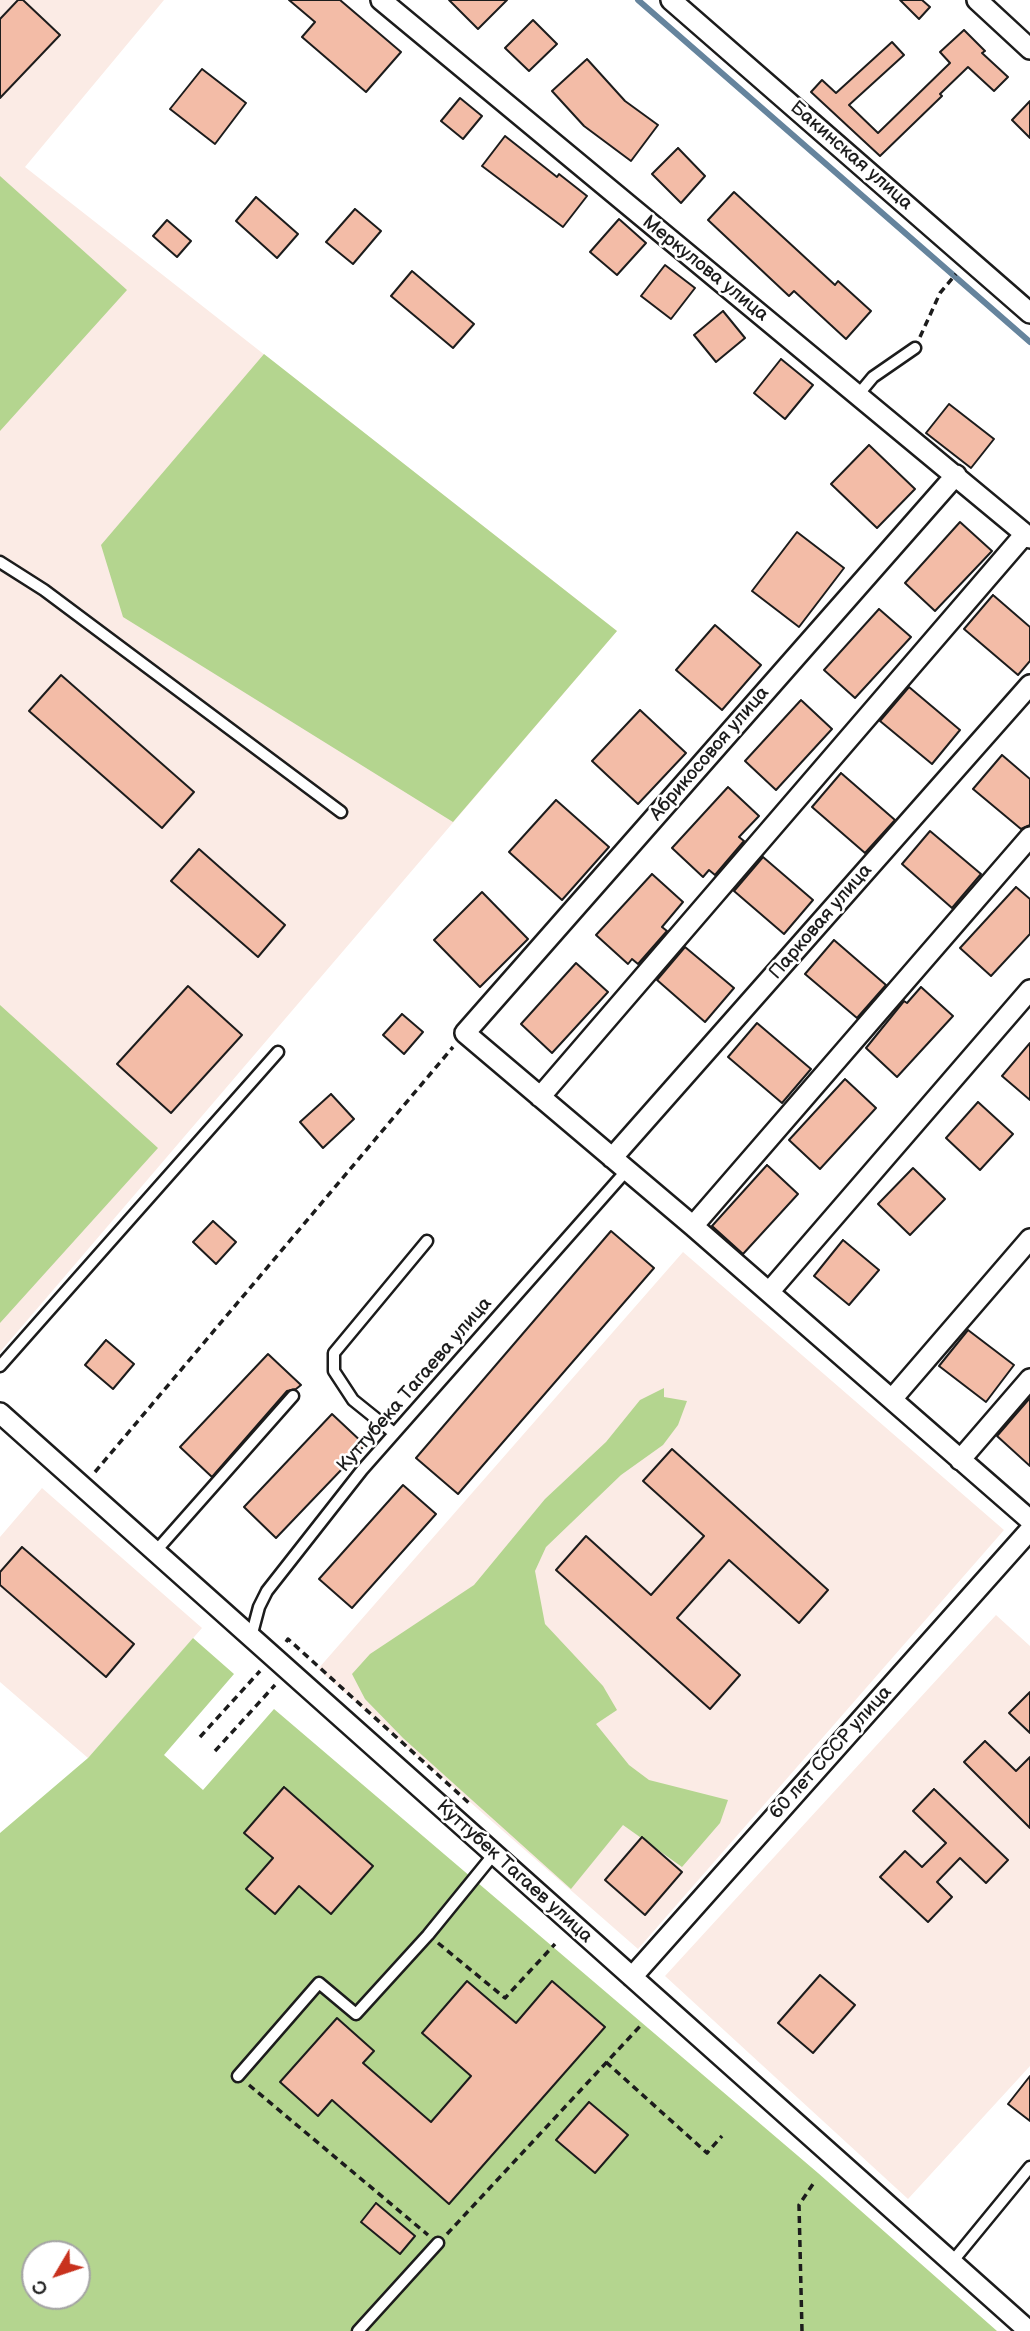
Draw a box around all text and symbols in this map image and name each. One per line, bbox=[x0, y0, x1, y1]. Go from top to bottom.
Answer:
street label: Бакинская улица bbox=[785, 97, 917, 215]
street label: Меркулова улица bbox=[637, 211, 773, 327]
street label: Абрикосовоя улица bbox=[646, 682, 774, 826]
street label: Парковая улица bbox=[765, 860, 877, 984]
street label: Куттубека Тагаева улица bbox=[333, 1293, 497, 1477]
street label: 60 лет СССР улица bbox=[765, 1682, 897, 1824]
street label: Куттубек Тагаев улица bbox=[431, 1796, 597, 1948]
north arrow bbox=[21, 2240, 91, 2310]
text: С bbox=[28, 2275, 54, 2300]

